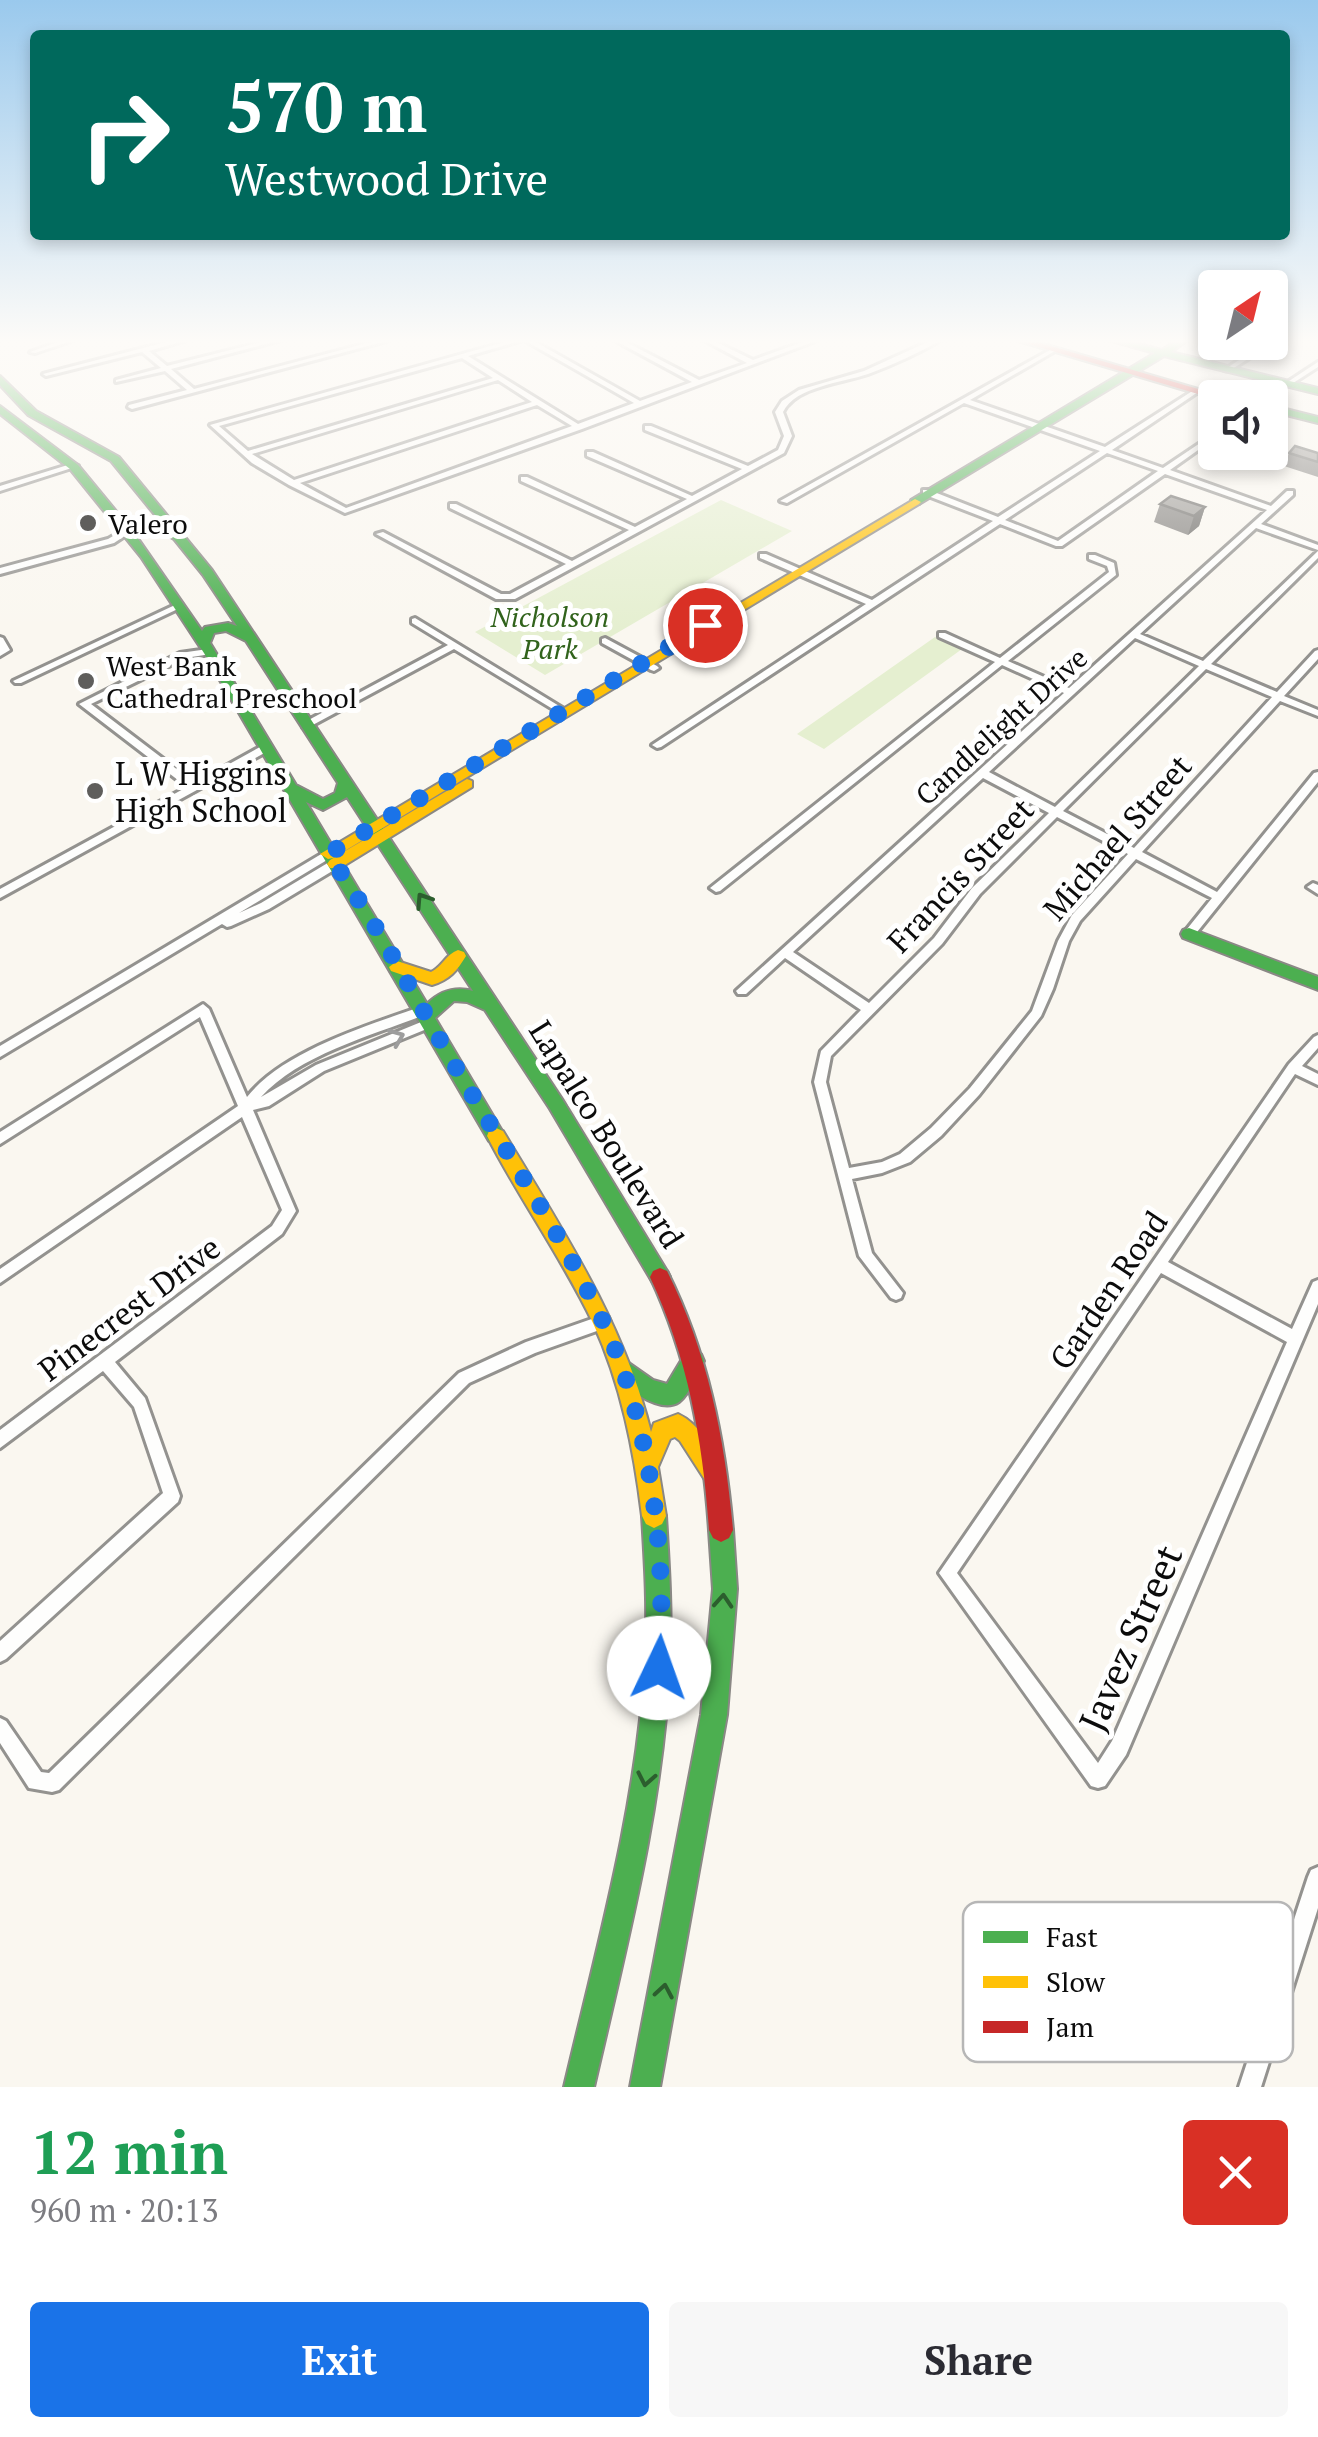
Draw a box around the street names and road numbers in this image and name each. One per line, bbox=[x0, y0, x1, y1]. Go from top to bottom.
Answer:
street label: Candlelight Drive bbox=[907, 639, 1095, 813]
street label: Michael Street bbox=[1034, 745, 1201, 929]
street label: Francis Street bbox=[878, 789, 1042, 961]
street label: Lapalco Boulevard bbox=[520, 1012, 694, 1256]
street label: Garden Road bbox=[1040, 1202, 1177, 1377]
street label: Pinecrest Drive bbox=[30, 1226, 228, 1390]
street label: Javez Street bbox=[1067, 1537, 1193, 1739]

